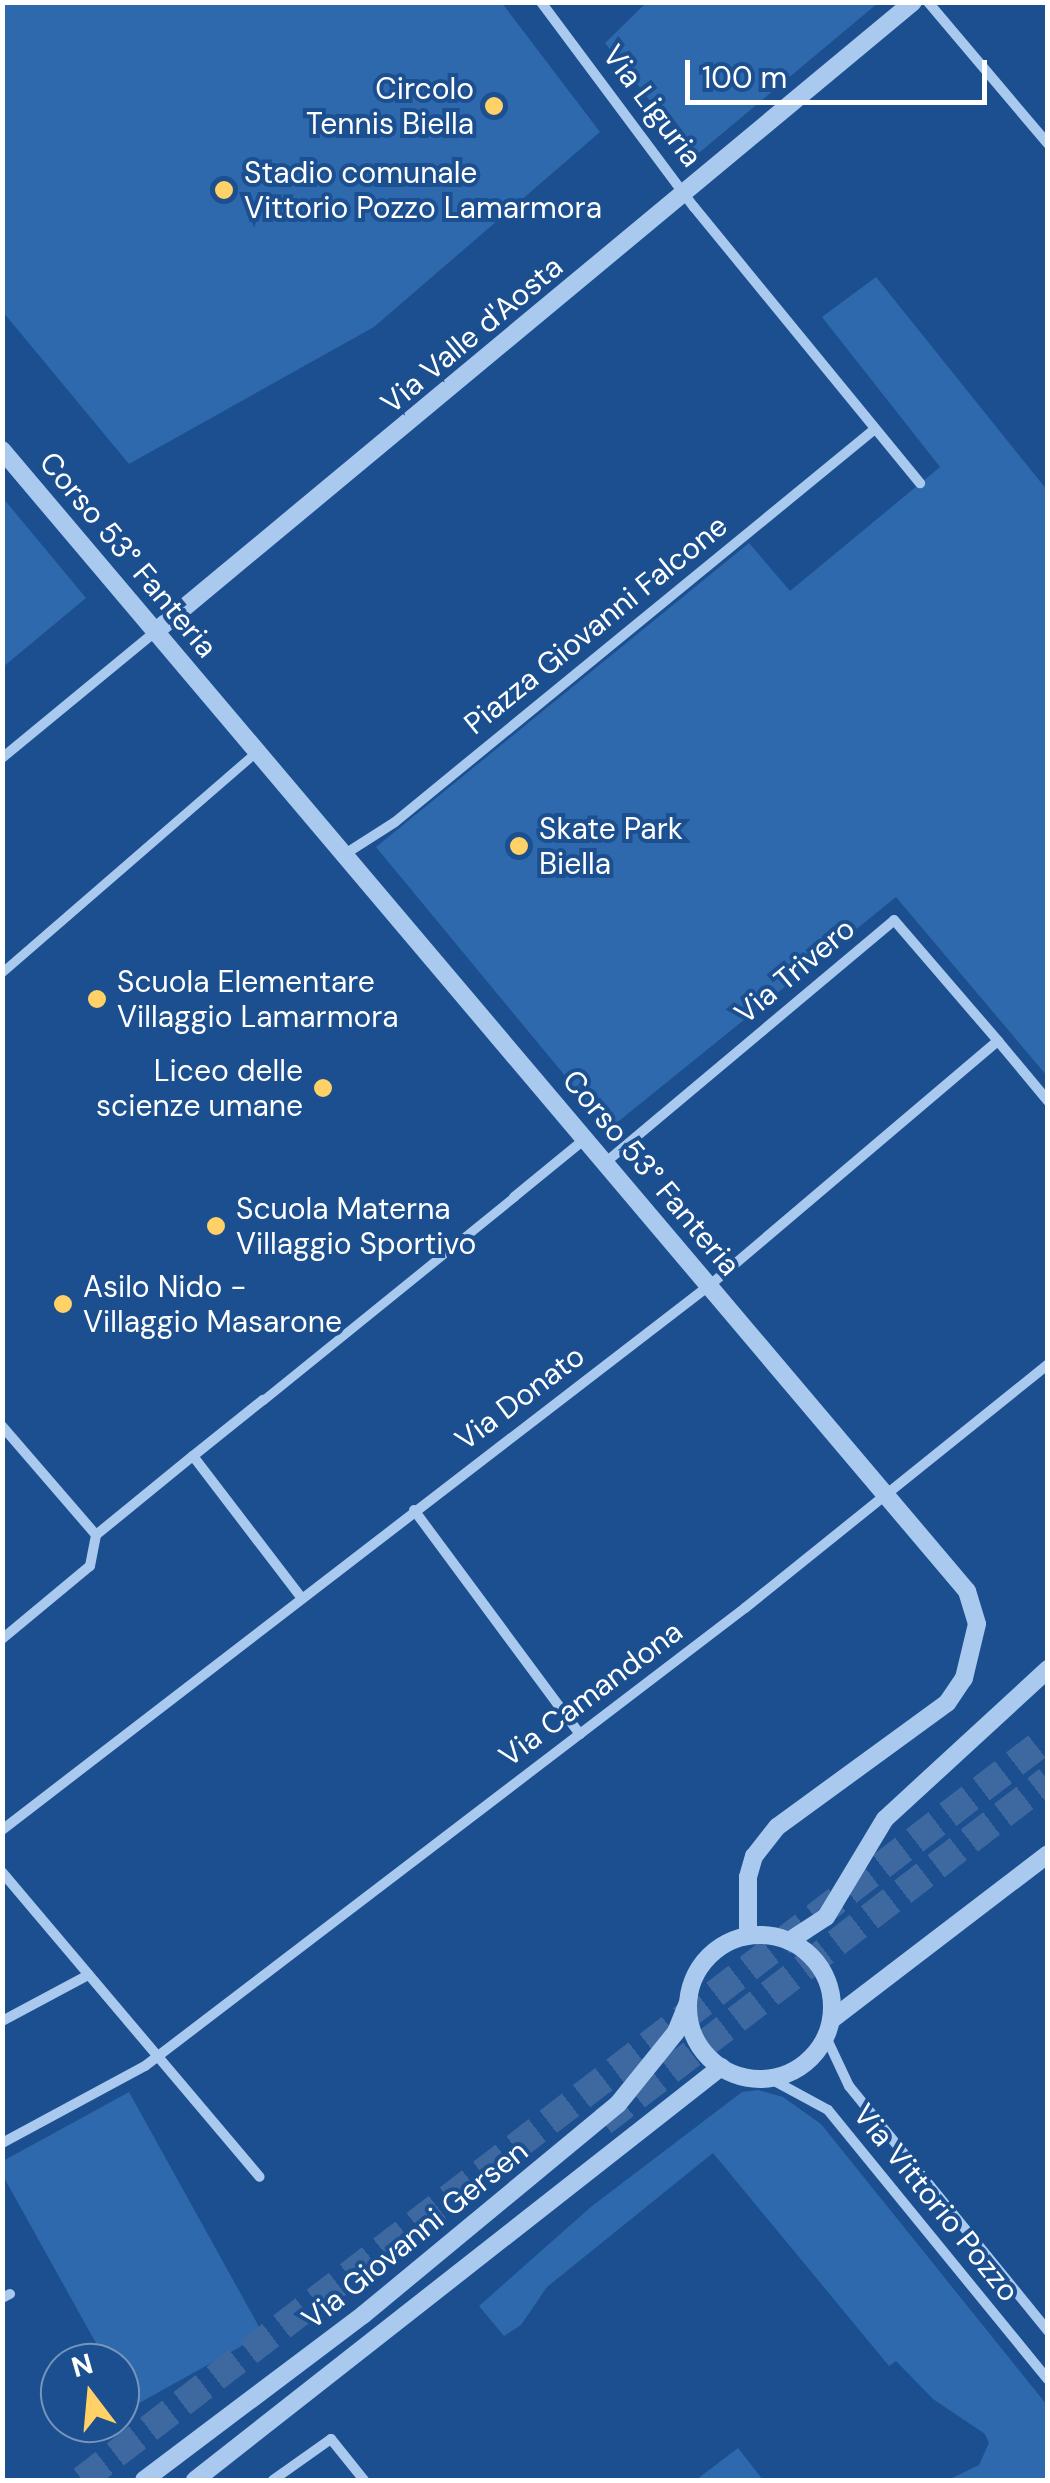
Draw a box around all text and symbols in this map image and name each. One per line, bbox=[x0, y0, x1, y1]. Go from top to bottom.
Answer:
street label: Via Liguria bbox=[595, 38, 709, 174]
scale bar bbox=[690, 40, 992, 102]
text: 100 m bbox=[702, 58, 787, 97]
place label: Circolo Tennis Biella bbox=[306, 71, 474, 142]
marker: Circolo Tennis Biella bbox=[483, 95, 505, 117]
place label: Stadio comunale Vittorio Pozzo Lamarmora bbox=[244, 155, 602, 226]
marker: Stadio comunale Vittorio Pozzo Lamarmora bbox=[213, 179, 235, 201]
street label: Via Valle d'Aosta bbox=[374, 249, 570, 421]
street label: Corso 53° Fanteria bbox=[32, 445, 224, 665]
street label: Piazza Giovanni Falcone bbox=[457, 508, 735, 742]
place label: Skate Park Biella bbox=[539, 811, 683, 882]
marker: Skate Park Biella bbox=[508, 835, 530, 857]
street label: Via Trivero bbox=[728, 910, 862, 1032]
place label: Scuola Elementare Villaggio Lamarmora bbox=[117, 964, 399, 1034]
marker: Scuola Elementare Villaggio Lamarmora bbox=[86, 988, 108, 1010]
place label: Liceo delle scienze umane bbox=[96, 1053, 303, 1124]
street label: Corso 53° Fanteria bbox=[555, 1063, 747, 1283]
marker: Liceo delle scienze umane bbox=[312, 1077, 334, 1099]
place label: Scuola Materna Villaggio Sportivo bbox=[236, 1191, 476, 1262]
marker: Scuola Materna Villaggio Sportivo bbox=[205, 1215, 227, 1237]
place label: Asilo Nido - Villaggio Masarone bbox=[83, 1269, 342, 1340]
marker: Asilo Nido - Villaggio Masarone bbox=[52, 1293, 74, 1315]
street label: Via Donato bbox=[448, 1338, 592, 1458]
street label: Via Camandona bbox=[492, 1613, 690, 1775]
street label: Via Vittorio Pozzo bbox=[845, 2097, 1027, 2309]
street label: Via Giovanni Gersen bbox=[295, 2133, 535, 2337]
north arrow bbox=[40, 2343, 140, 2443]
text: N bbox=[67, 2345, 97, 2386]

